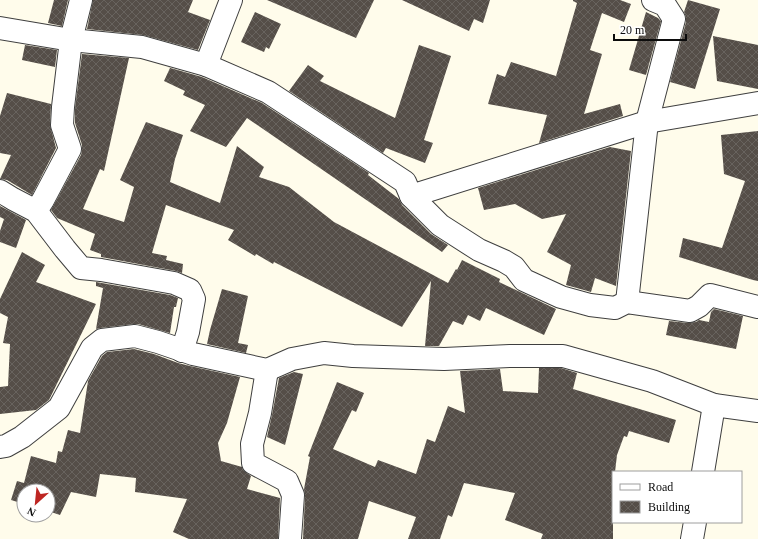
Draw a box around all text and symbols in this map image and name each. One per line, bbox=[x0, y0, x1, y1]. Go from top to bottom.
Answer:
scale bar bbox=[614, 16, 686, 42]
text: 20 m bbox=[620, 23, 645, 37]
legend bbox=[612, 471, 742, 523]
text: Road bbox=[648, 480, 673, 494]
north arrow bbox=[16, 483, 56, 523]
text: Building bbox=[648, 500, 690, 514]
text: N bbox=[25, 505, 38, 519]

